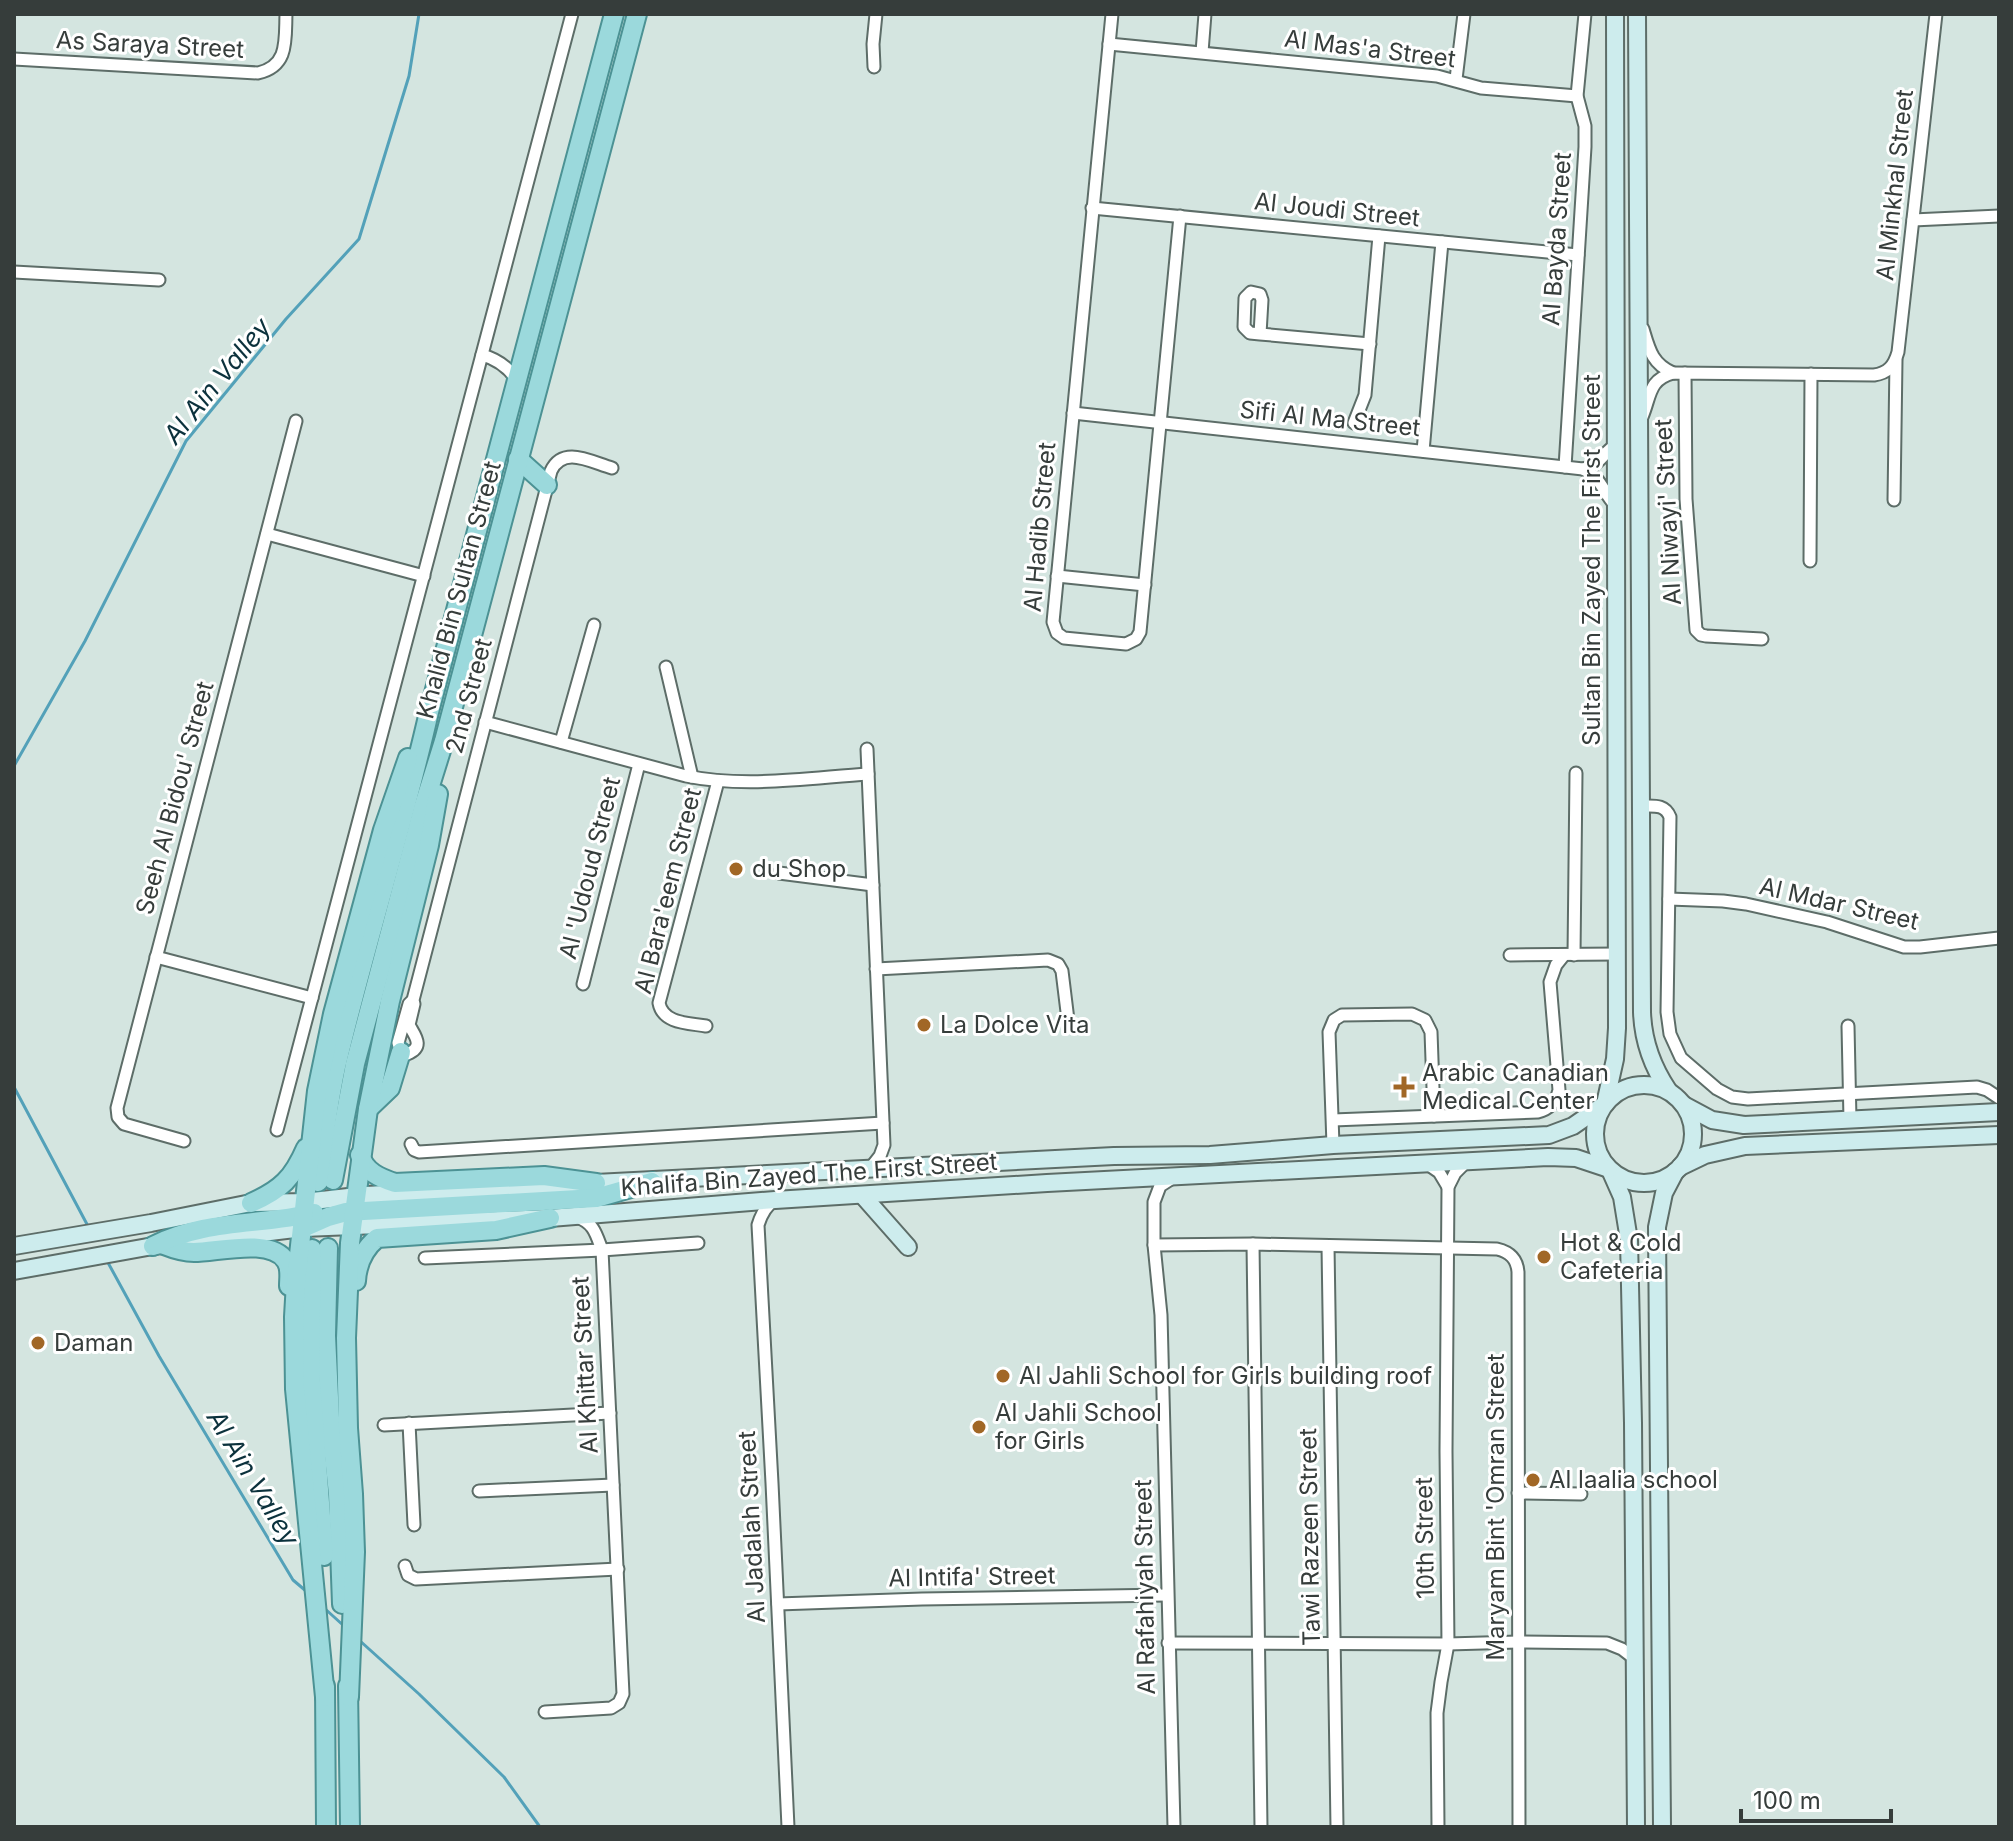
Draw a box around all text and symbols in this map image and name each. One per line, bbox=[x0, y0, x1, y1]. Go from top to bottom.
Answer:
street label: Al Mas'a Street bbox=[1283, 24, 1457, 73]
street label: As Saraya Street bbox=[55, 25, 245, 64]
street label: Al Minkhal Street bbox=[1870, 88, 1919, 282]
street label: Al Bayda Street bbox=[1536, 151, 1577, 327]
street label: Al Joudi Street bbox=[1253, 186, 1421, 233]
water label: Al Ain Valley bbox=[156, 310, 278, 451]
street label: Sultan Bin Zayed The First Street bbox=[1577, 374, 1606, 746]
street label: Sifi Al Ma Street bbox=[1238, 395, 1422, 442]
street label: Al Niwayi' Street bbox=[1648, 418, 1687, 606]
street label: Al Hadib Street bbox=[1018, 441, 1061, 613]
street label: Khalid Bin Sultan Street bbox=[410, 458, 507, 722]
street label: 2nd Street bbox=[439, 635, 498, 757]
street label: Seeh Al Bidou' Street bbox=[129, 678, 220, 917]
street label: Al 'Udoud Street bbox=[553, 774, 626, 962]
street label: Al Bara'eem Street bbox=[628, 785, 707, 997]
place label: du Shop bbox=[752, 854, 846, 883]
marker: du Shop bbox=[727, 860, 745, 878]
street label: Al Mdar Street bbox=[1757, 871, 1922, 936]
place label: La Dolce Vita bbox=[940, 1010, 1090, 1039]
marker: La Dolce Vita bbox=[915, 1016, 933, 1034]
place label: Arabic Canadian Medical Center bbox=[1422, 1058, 1609, 1115]
marker: Arabic Canadian Medical Center bbox=[1393, 1076, 1415, 1098]
street label: Khalifa Bin Zayed The First Street bbox=[620, 1147, 999, 1202]
place label: Hot & Cold Cafeteria bbox=[1560, 1228, 1681, 1285]
marker: Hot & Cold Cafeteria bbox=[1535, 1248, 1553, 1266]
street label: Al Khittar Street bbox=[565, 1276, 604, 1454]
place label: Daman bbox=[54, 1328, 133, 1357]
marker: Daman bbox=[29, 1334, 47, 1352]
street label: Maryam Bint 'Omran Street bbox=[1481, 1353, 1510, 1661]
place label: Al Jahli School for Girls building roof bbox=[1019, 1361, 1432, 1390]
marker: Al Jahli School for Girls building roof bbox=[994, 1367, 1012, 1385]
place label: Al Jahli School for Girls bbox=[995, 1398, 1162, 1455]
water label: Al Ain Valley bbox=[200, 1403, 307, 1552]
marker: Al Jahli School for Girls bbox=[970, 1418, 988, 1436]
street label: Tawi Razeen Street bbox=[1293, 1428, 1326, 1646]
street label: Al Jadalah Street bbox=[732, 1430, 771, 1624]
place label: Al laalia school bbox=[1549, 1465, 1718, 1494]
marker: Al laalia school bbox=[1524, 1471, 1542, 1489]
street label: 10th Street bbox=[1409, 1477, 1440, 1599]
street label: Al Rafahiyah Street bbox=[1128, 1479, 1161, 1695]
street label: Al Intifa' Street bbox=[888, 1561, 1056, 1592]
scale bar bbox=[1741, 1773, 1891, 1823]
text: 100 m bbox=[1753, 1786, 1821, 1815]

